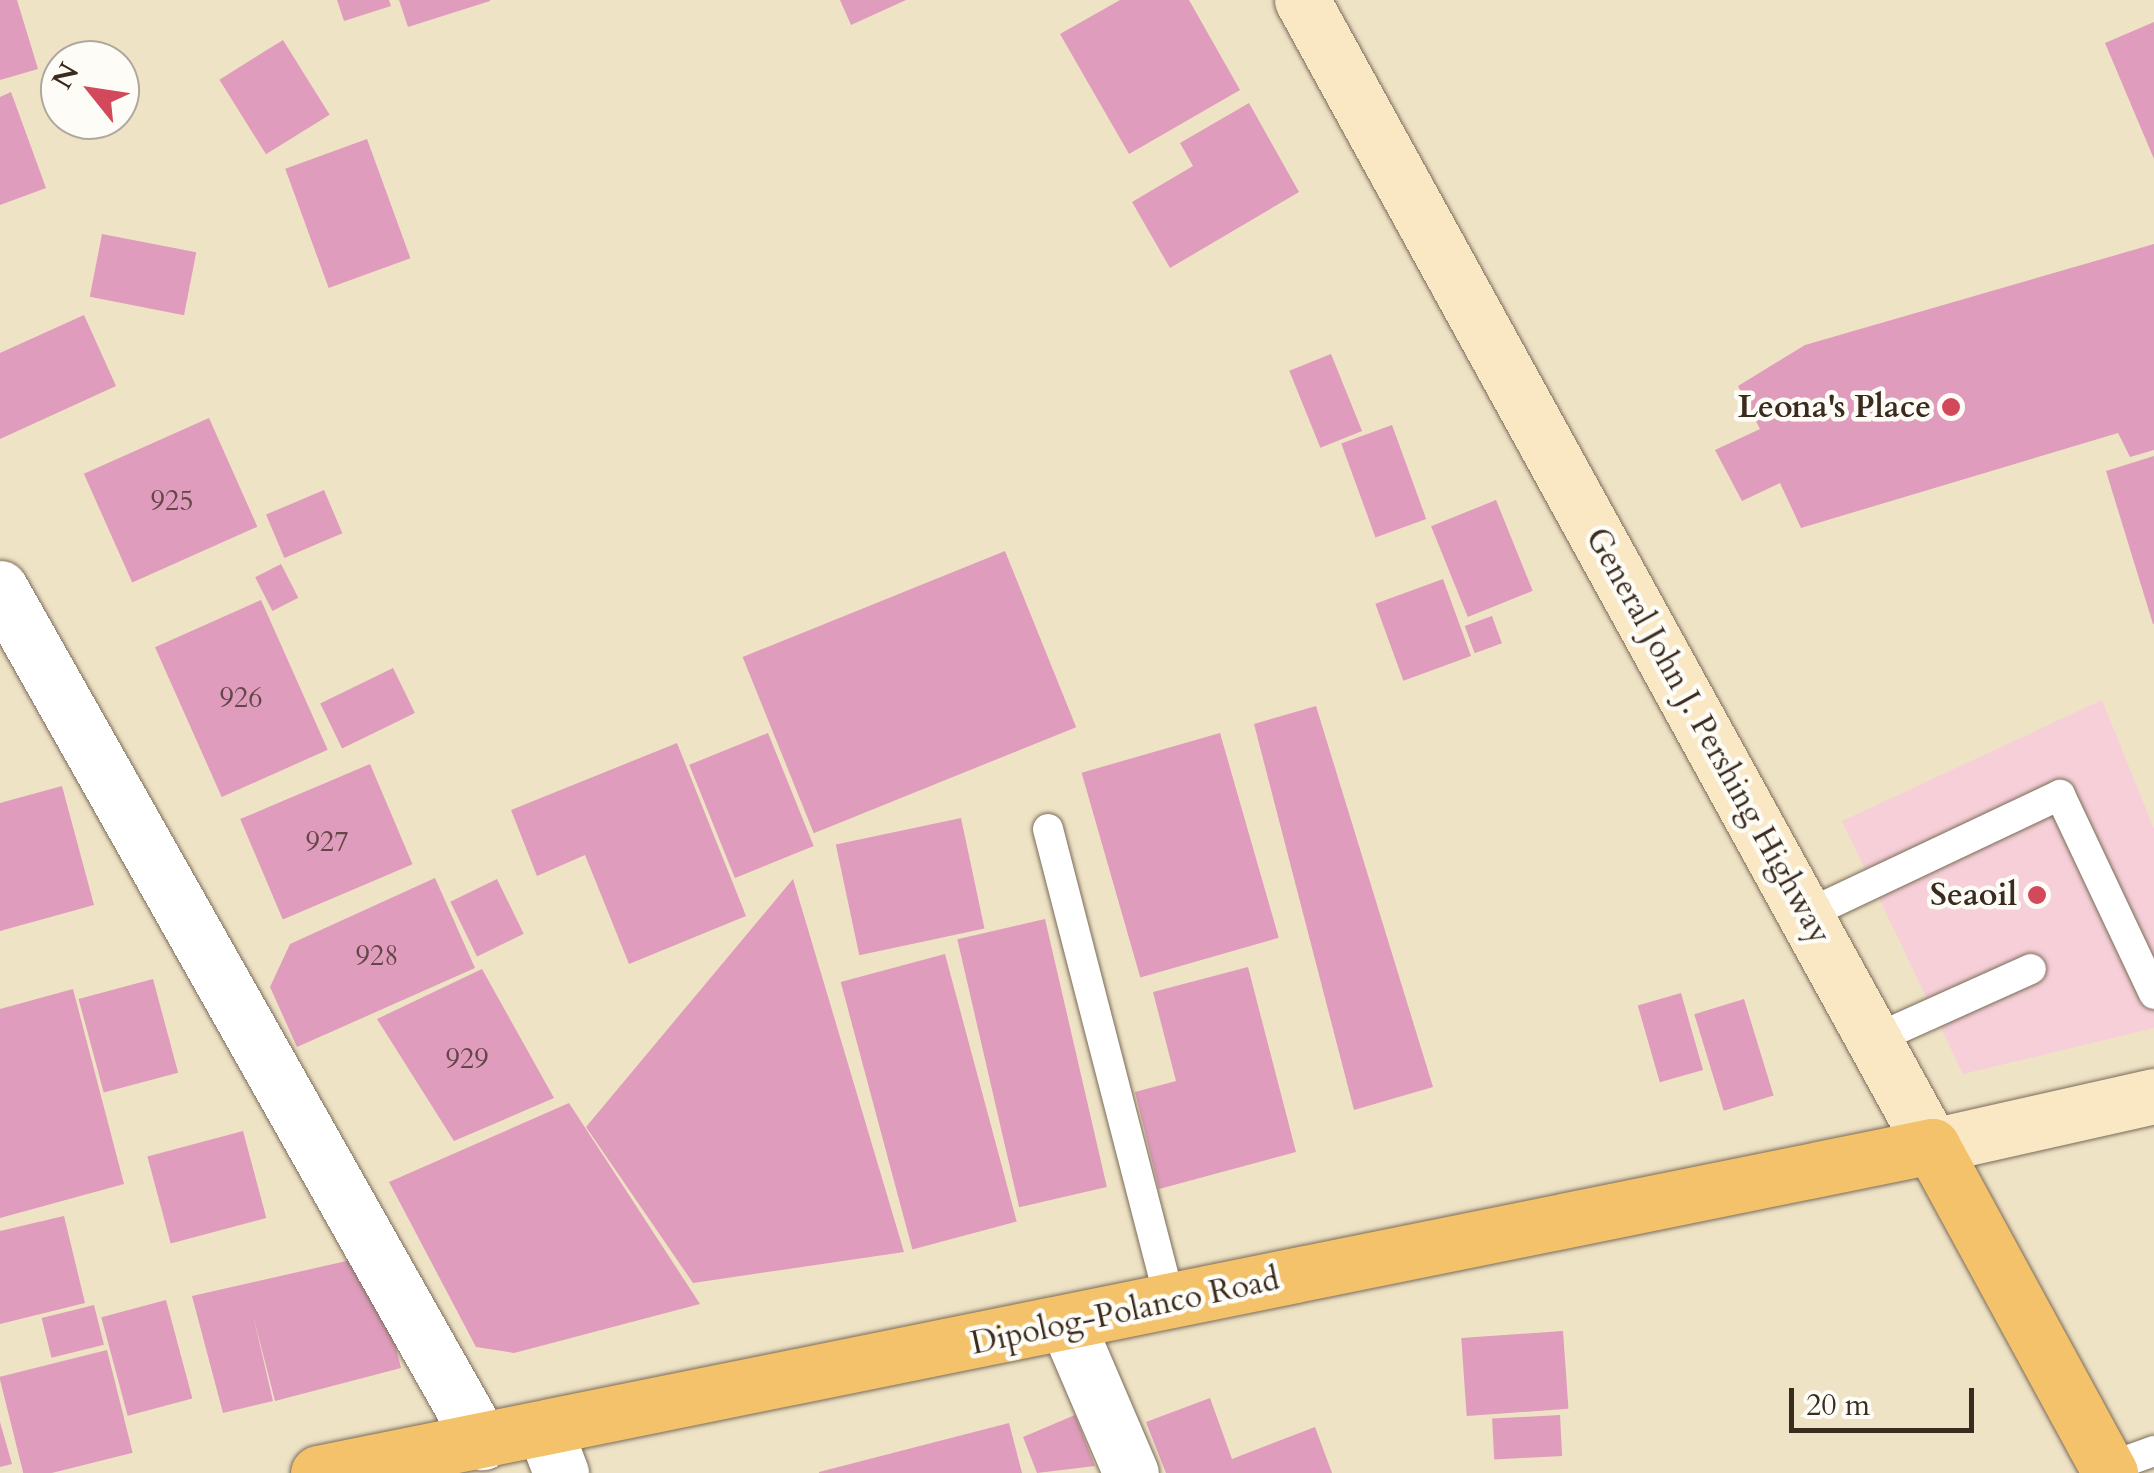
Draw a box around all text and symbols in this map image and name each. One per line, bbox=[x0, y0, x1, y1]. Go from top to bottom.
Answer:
north arrow bbox=[40, 40, 140, 140]
text: N bbox=[43, 56, 88, 96]
place label: Leona's Place bbox=[1738, 388, 1931, 426]
marker: Leona's Place bbox=[1940, 396, 1962, 418]
house number: 925 bbox=[150, 484, 194, 518]
street label: General John J. Pershing Highway bbox=[1577, 521, 1839, 951]
house number: 926 bbox=[219, 681, 263, 715]
house number: 927 bbox=[305, 825, 349, 859]
place label: Seaoil bbox=[1930, 876, 2017, 914]
marker: Seaoil bbox=[2026, 884, 2048, 906]
house number: 928 bbox=[355, 939, 399, 973]
house number: 929 bbox=[445, 1042, 489, 1076]
street label: Dipolog-Polanco Road bbox=[967, 1261, 1283, 1363]
scale bar bbox=[1794, 1368, 1979, 1430]
text: 20 m bbox=[1806, 1385, 1870, 1426]

